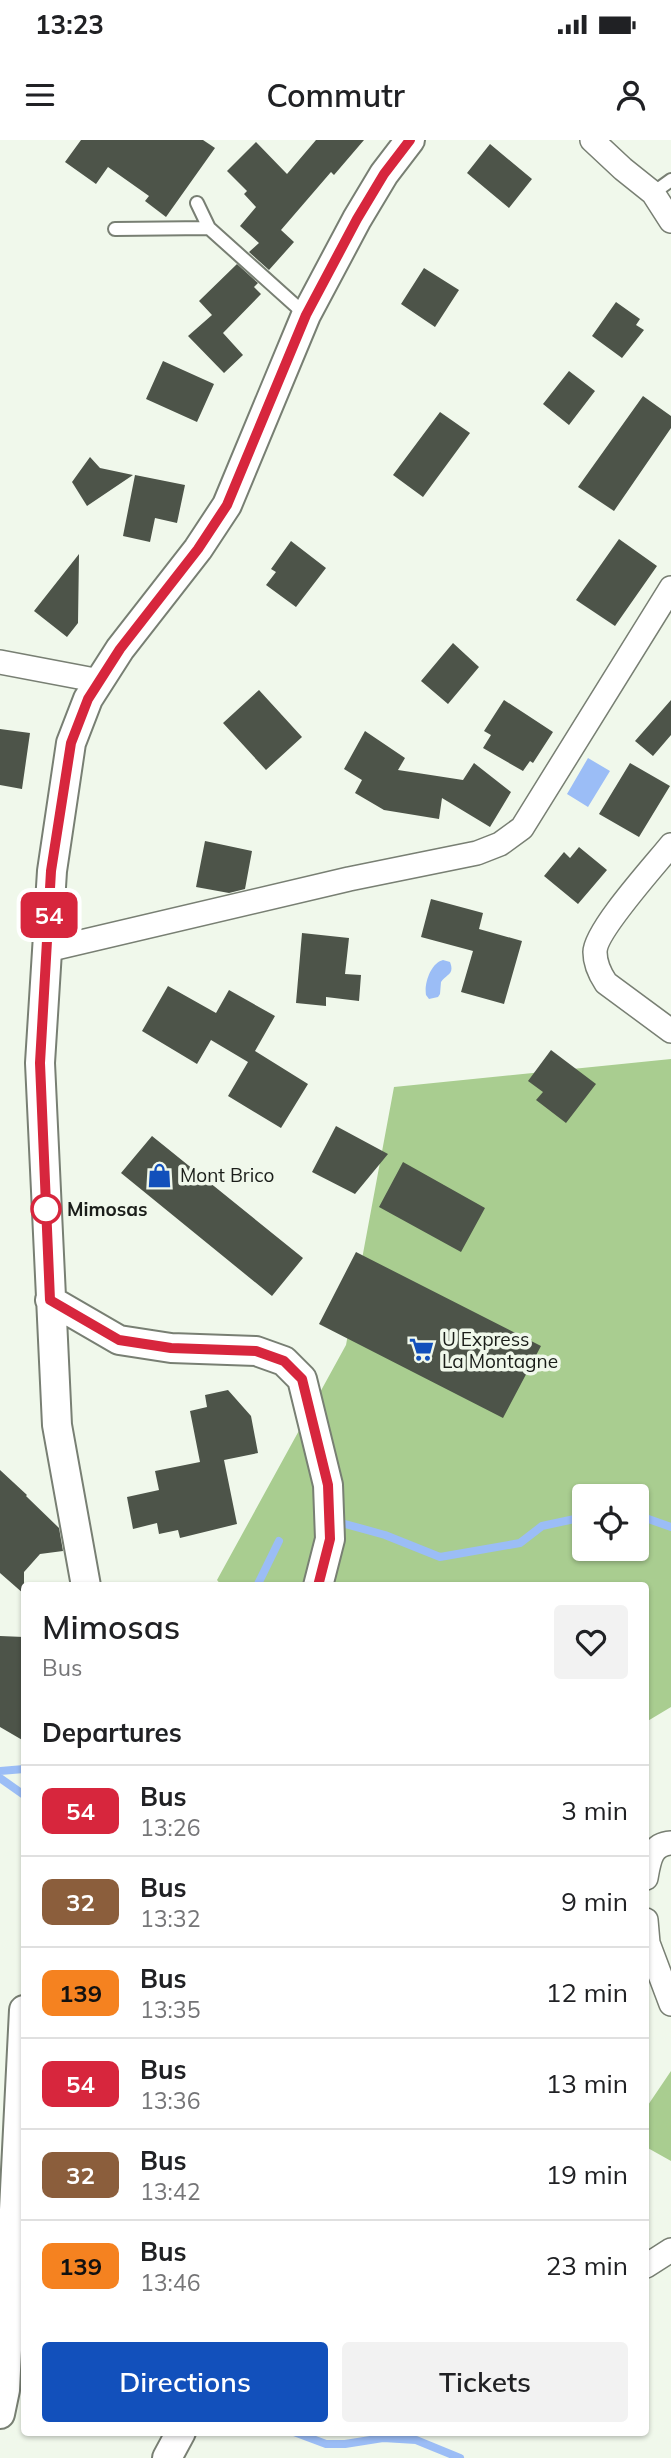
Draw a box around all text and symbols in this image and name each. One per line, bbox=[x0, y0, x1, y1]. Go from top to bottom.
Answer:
text: 13:23 bbox=[35, 8, 104, 41]
text: Commutr bbox=[266, 75, 405, 115]
icon: menu bbox=[21, 76, 59, 114]
icon: person bbox=[612, 76, 650, 114]
line badge: 54 bbox=[18, 892, 80, 938]
text: 54 bbox=[35, 900, 63, 930]
shop icon: Mont Brico bbox=[146, 1161, 174, 1189]
place label: Mont Brico bbox=[180, 1163, 274, 1187]
marker: Mimosas bbox=[31, 1194, 61, 1224]
place label: Mimosas bbox=[67, 1197, 148, 1221]
place label: U Express La Montagne bbox=[442, 1327, 558, 1373]
supermarket icon: U Express La Montagne bbox=[408, 1336, 436, 1364]
map controls bbox=[572, 1484, 649, 1561]
button: locate bbox=[572, 1484, 649, 1561]
button: heart bbox=[554, 1605, 628, 1679]
text: Mimosas bbox=[42, 1606, 180, 1647]
text: Bus bbox=[42, 1653, 82, 1682]
text: Departures bbox=[42, 1716, 182, 1749]
text: Bus bbox=[140, 1780, 186, 1813]
text: 3 min bbox=[561, 1794, 628, 1827]
text: 54 bbox=[66, 1796, 95, 1826]
text: 13:26 bbox=[140, 1813, 200, 1842]
text: Bus bbox=[140, 1871, 186, 1904]
text: 9 min bbox=[561, 1885, 628, 1918]
text: 32 bbox=[66, 1887, 95, 1917]
text: 13:32 bbox=[140, 1904, 200, 1933]
text: Bus bbox=[140, 1962, 186, 1995]
text: 12 min bbox=[546, 1976, 628, 2009]
text: 139 bbox=[59, 1978, 102, 2008]
text: 13:35 bbox=[140, 1995, 200, 2024]
text: Bus bbox=[140, 2053, 186, 2086]
text: 13 min bbox=[546, 2067, 628, 2100]
text: 54 bbox=[66, 2069, 95, 2099]
text: 13:36 bbox=[140, 2086, 200, 2115]
text: Bus bbox=[140, 2144, 186, 2177]
text: 19 min bbox=[546, 2158, 628, 2191]
text: 32 bbox=[66, 2160, 95, 2190]
text: 13:42 bbox=[140, 2177, 200, 2206]
text: Bus bbox=[140, 2235, 186, 2268]
text: 23 min bbox=[546, 2249, 628, 2282]
text: 139 bbox=[59, 2251, 102, 2281]
text: 13:46 bbox=[140, 2268, 200, 2297]
button: Directions bbox=[42, 2342, 328, 2422]
button: Tickets bbox=[342, 2342, 628, 2422]

